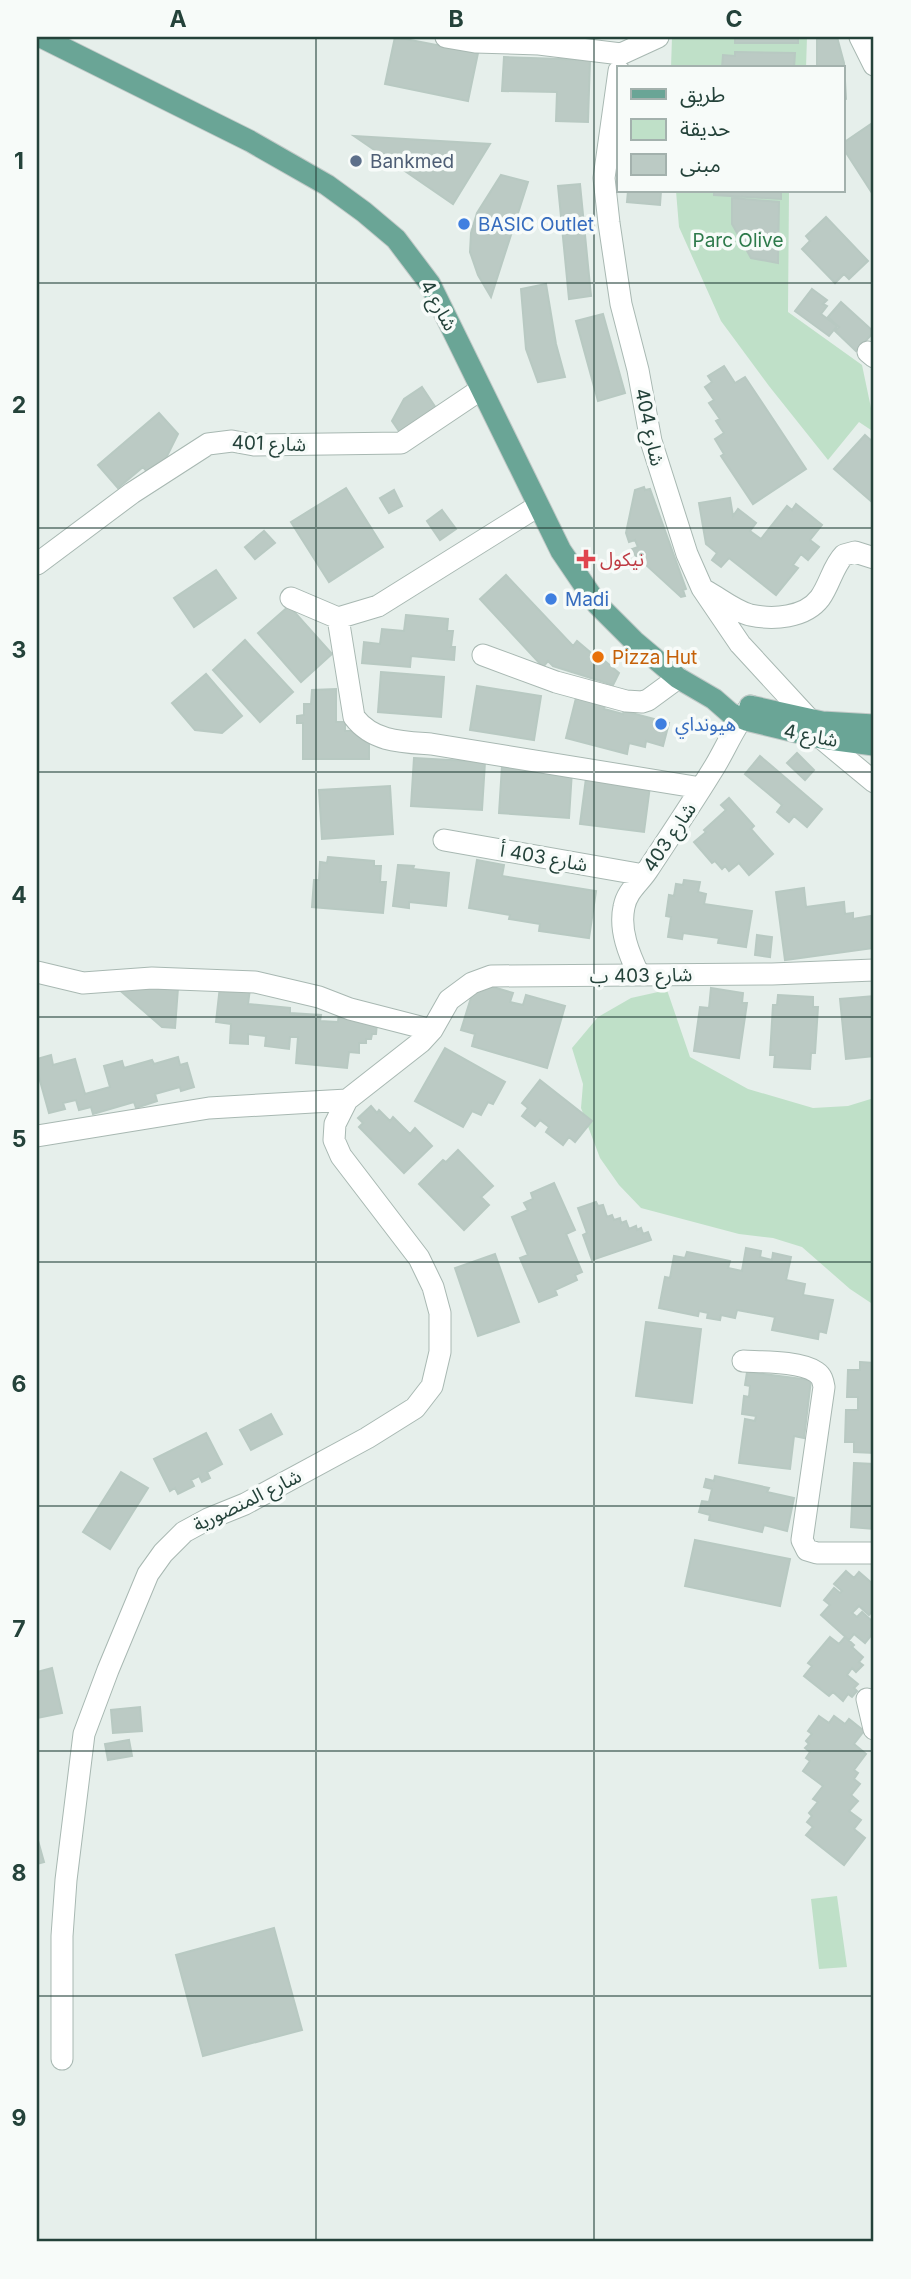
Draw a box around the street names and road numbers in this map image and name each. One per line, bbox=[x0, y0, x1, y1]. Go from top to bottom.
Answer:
street label: شارع 4 bbox=[414, 276, 462, 336]
street label: شارع 404 bbox=[628, 386, 669, 469]
street label: شارع 401 bbox=[231, 431, 307, 458]
street label: شارع 4 bbox=[782, 719, 840, 754]
street label: شارع 403 bbox=[638, 798, 703, 877]
street label: شارع 403 أ bbox=[498, 838, 589, 878]
street label: شارع 403 ب bbox=[590, 963, 693, 990]
street label: شارع المنصورية bbox=[189, 1464, 306, 1538]

